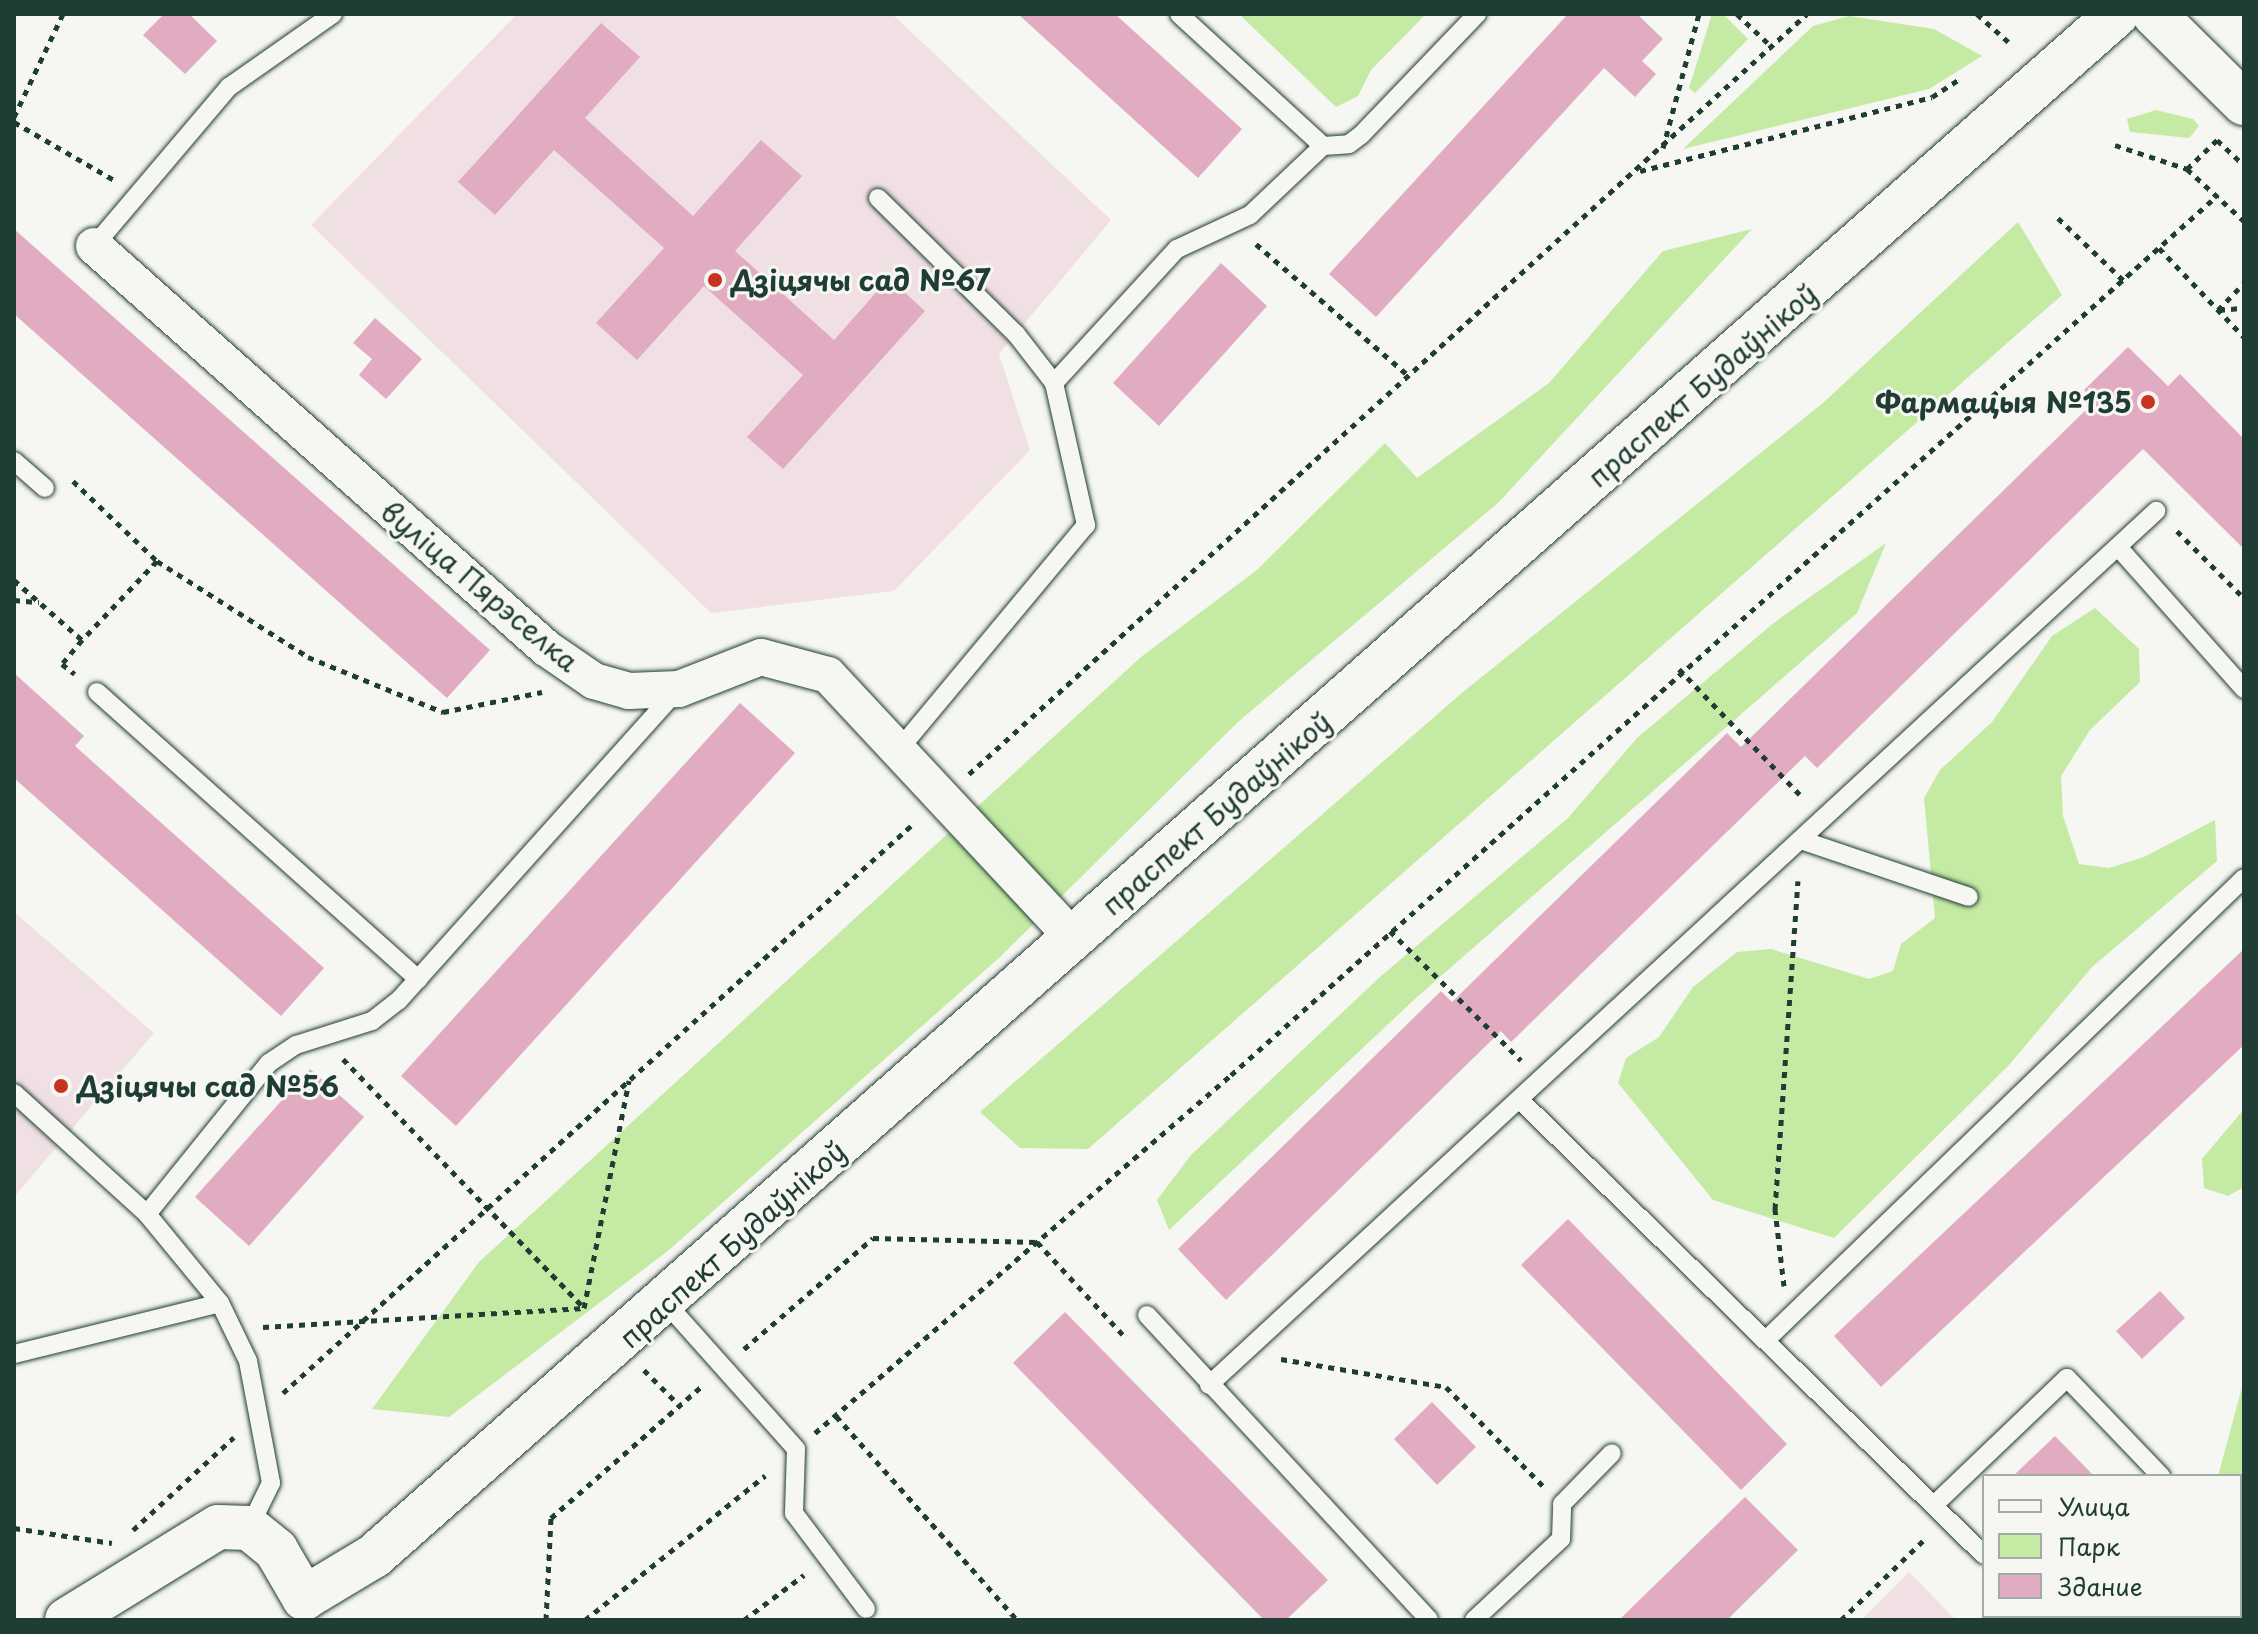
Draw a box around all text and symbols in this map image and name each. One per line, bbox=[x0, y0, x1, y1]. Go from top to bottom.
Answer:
place label: Дзіцячы сад №67 bbox=[731, 263, 991, 297]
marker: Дзіцячы сад №67 bbox=[706, 271, 724, 289]
street label: праспект Будаўнікоў bbox=[1580, 276, 1824, 494]
place label: Фармацыя №135 bbox=[1875, 385, 2132, 419]
marker: Фармацыя №135 bbox=[2139, 393, 2157, 411]
street label: вуліца Пярэселка bbox=[375, 494, 585, 678]
street label: праспект Будаўнікоў bbox=[1094, 704, 1338, 922]
place label: Дзіцячы сад №56 bbox=[77, 1069, 340, 1103]
marker: Дзіцячы сад №56 bbox=[52, 1077, 70, 1095]
street label: праспект Будаўнікоў bbox=[612, 1133, 852, 1355]
legend bbox=[1982, 1474, 2242, 1618]
text: Улица bbox=[2058, 1488, 2130, 1524]
text: Парк bbox=[2058, 1528, 2120, 1564]
text: Здание bbox=[2058, 1568, 2143, 1604]

